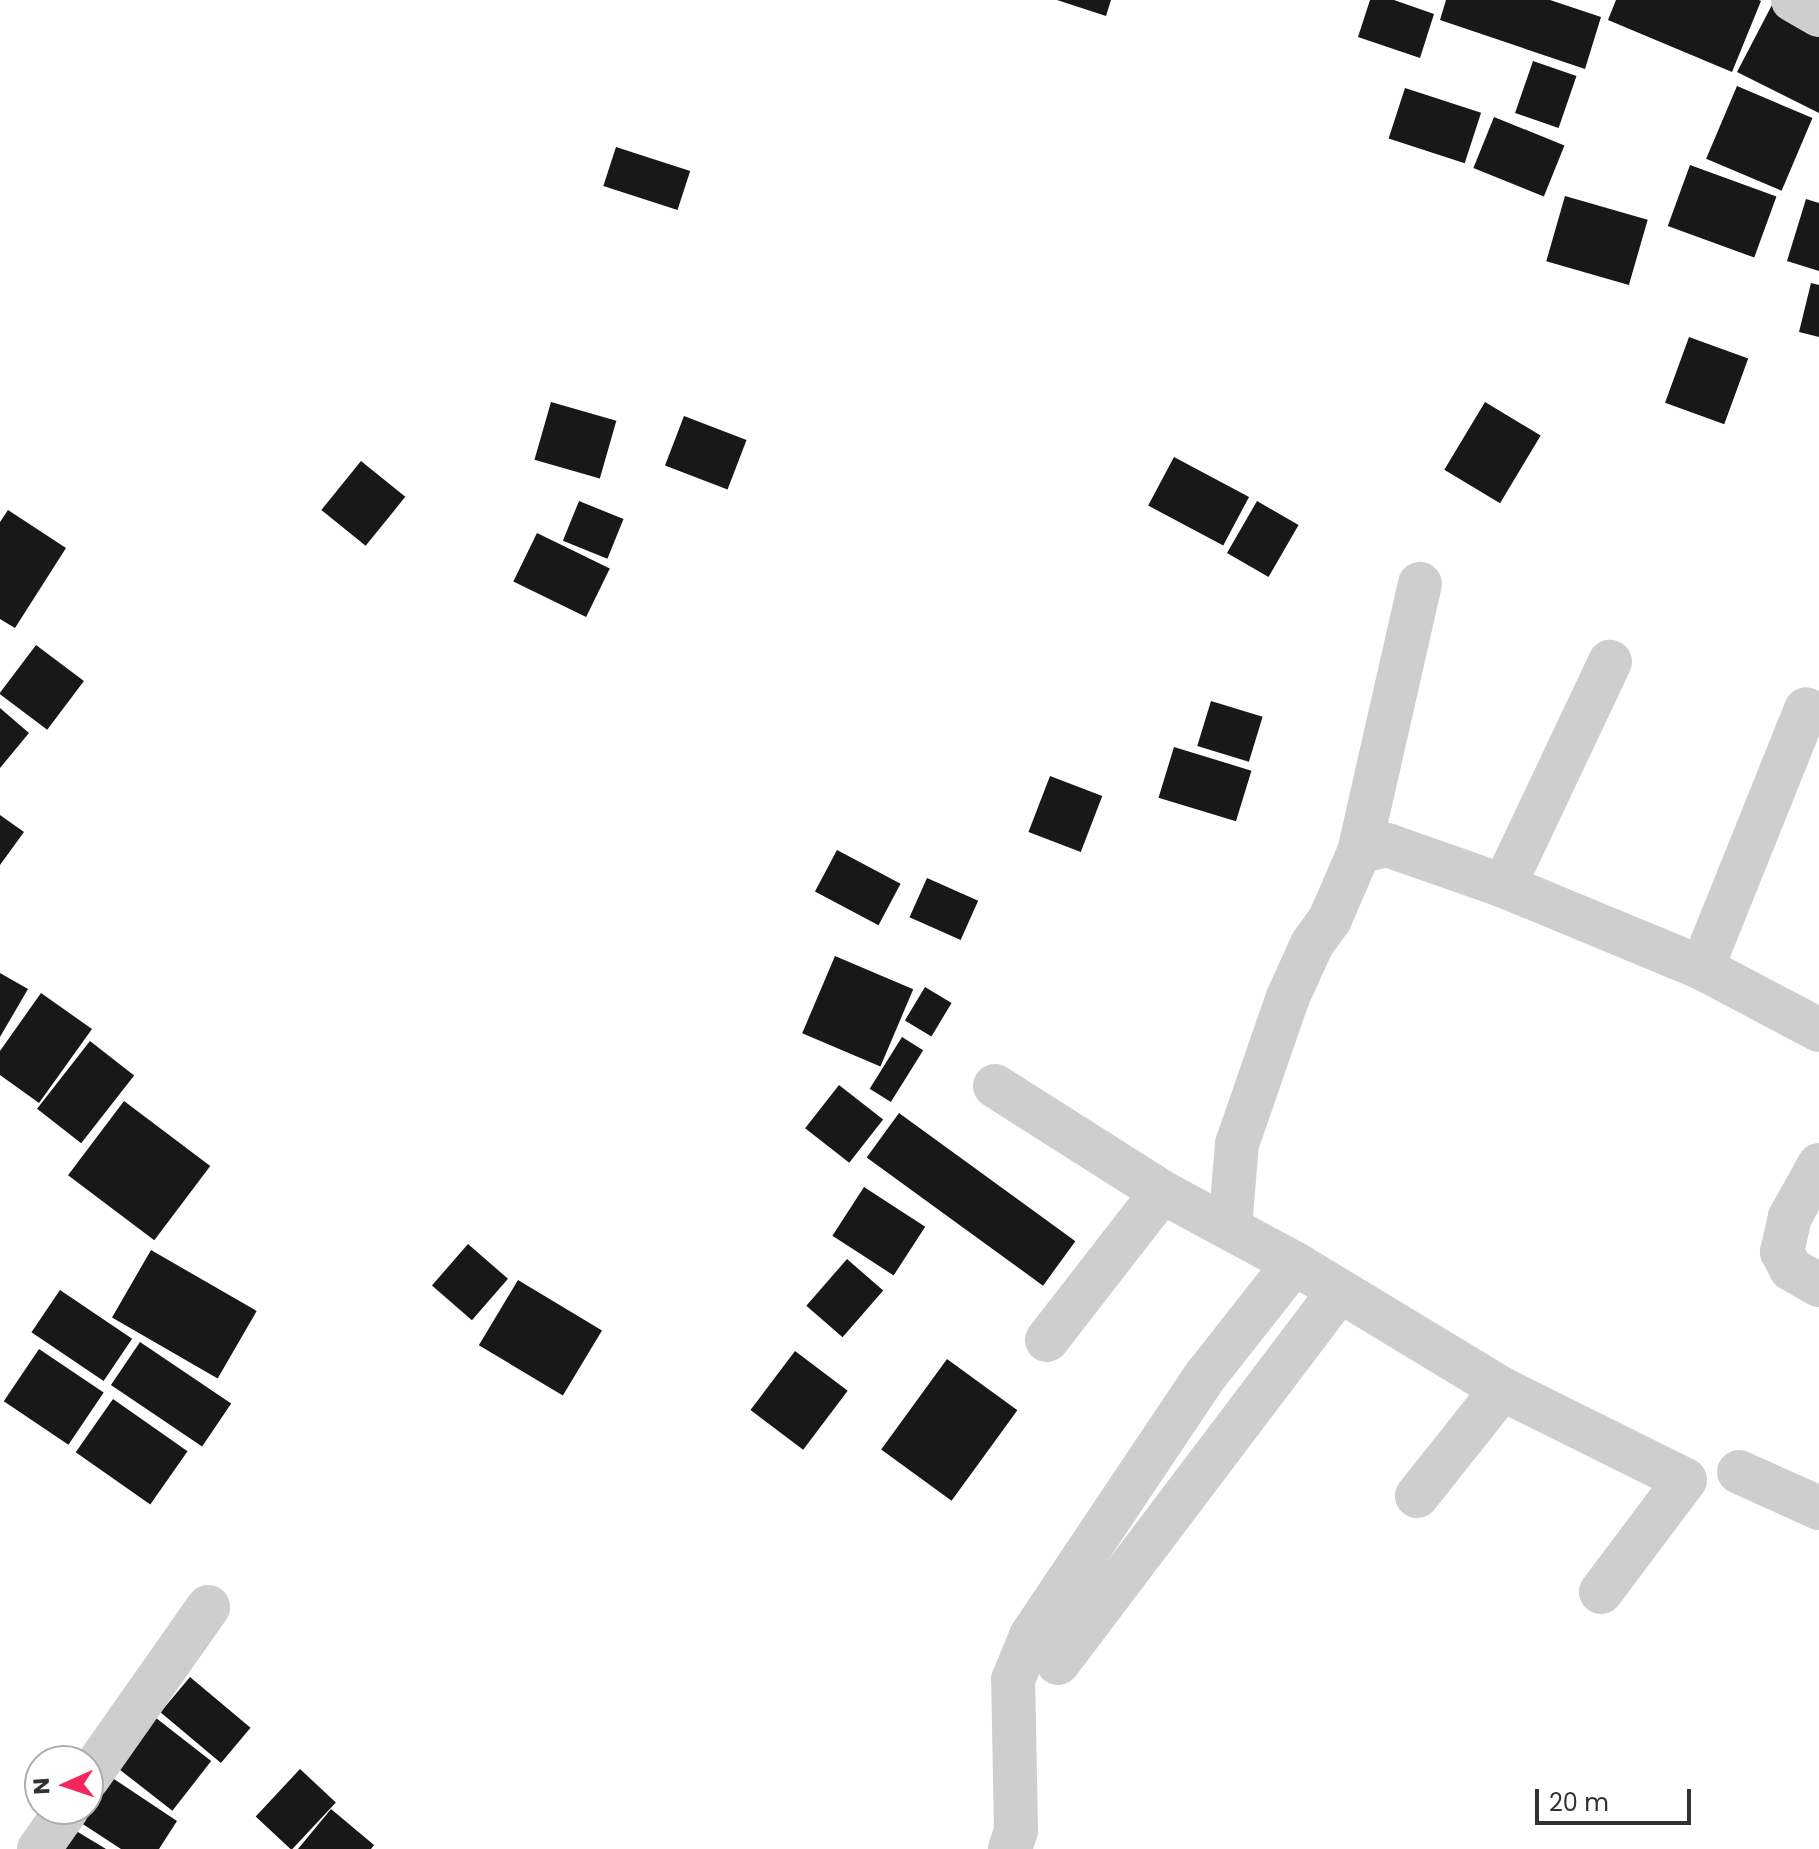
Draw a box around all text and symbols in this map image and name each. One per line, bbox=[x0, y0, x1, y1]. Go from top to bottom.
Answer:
north arrow bbox=[24, 1745, 104, 1825]
scale bar bbox=[1539, 1773, 1695, 1823]
text: N bbox=[26, 1777, 57, 1795]
text: 20 m bbox=[1549, 1786, 1609, 1819]

